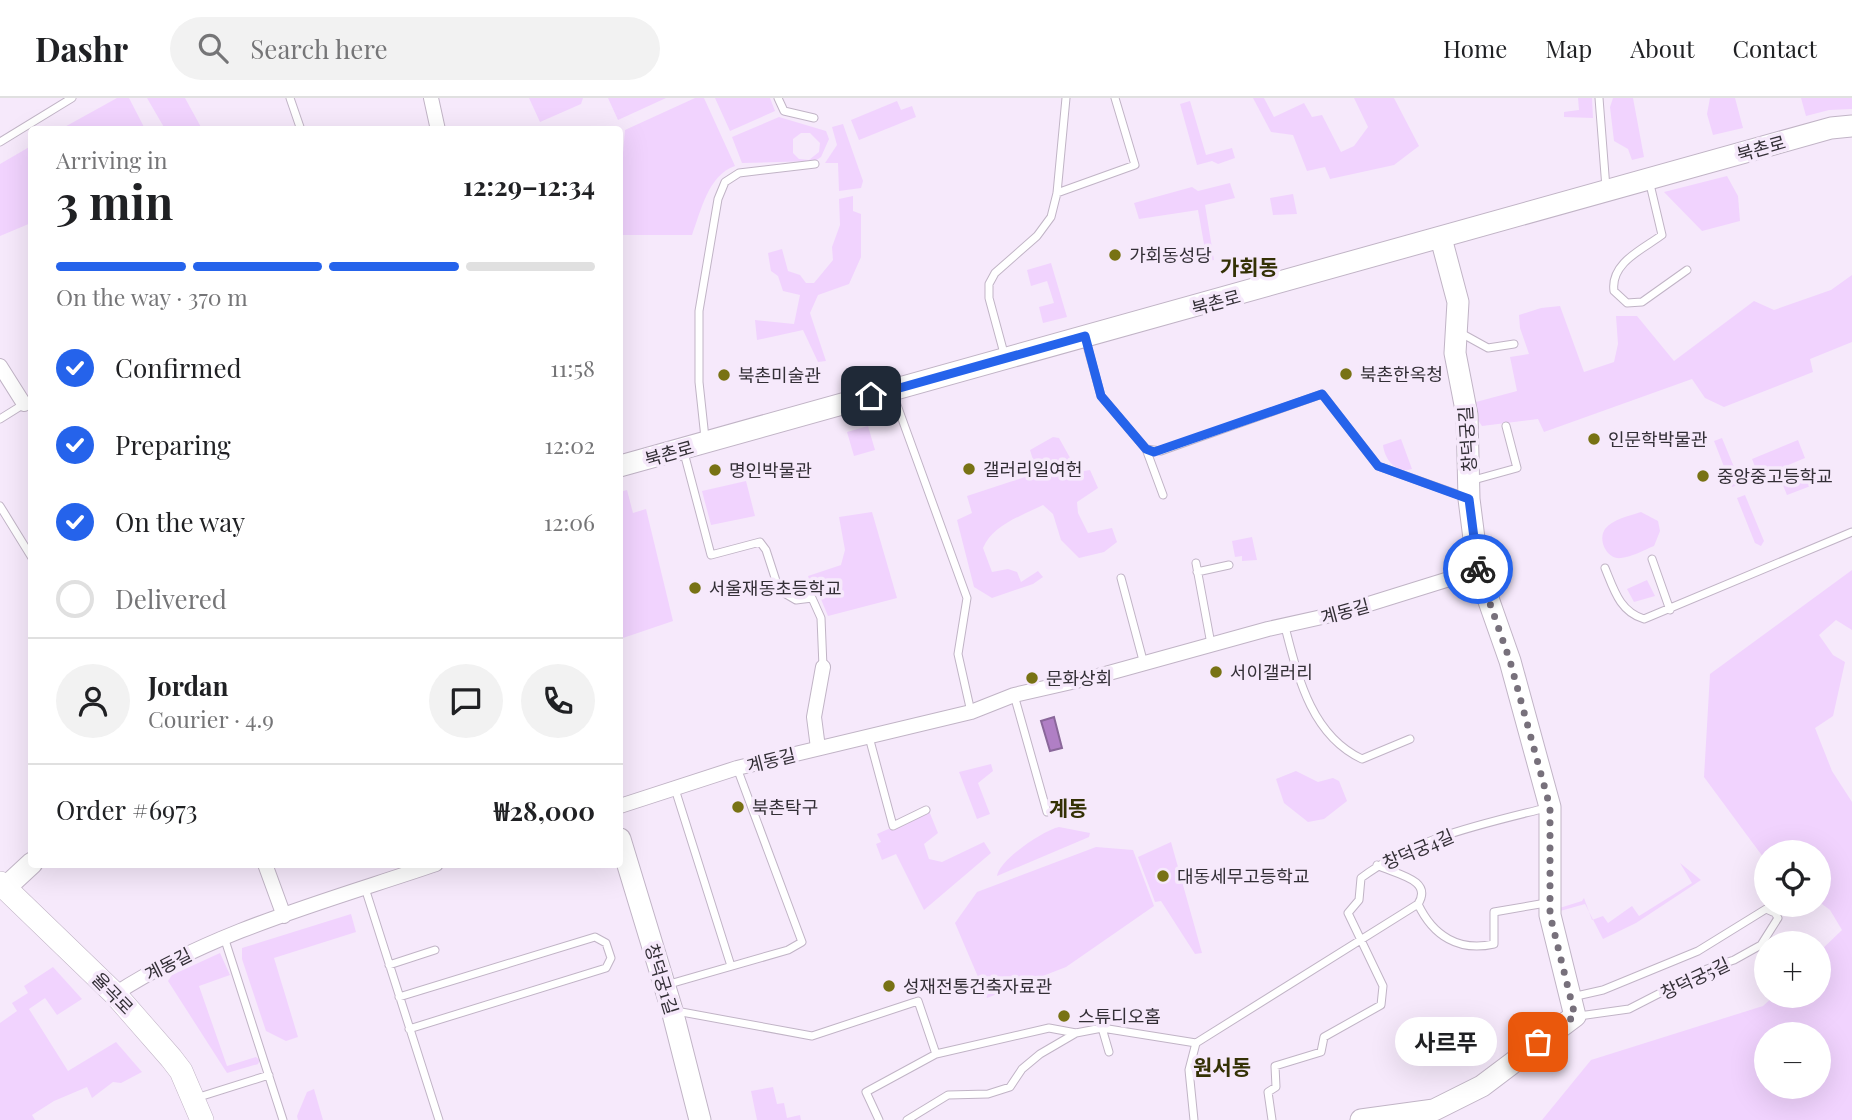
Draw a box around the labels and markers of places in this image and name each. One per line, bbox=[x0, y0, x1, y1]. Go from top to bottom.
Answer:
place label: 가회동성당 bbox=[1129, 243, 1212, 267]
marker: 가회동성당 bbox=[1107, 247, 1123, 263]
place label: 북촌한옥청 bbox=[1360, 362, 1443, 386]
place label: 북촌미술관 bbox=[738, 363, 821, 387]
pin bbox=[841, 366, 901, 426]
marker: 북촌한옥청 bbox=[1338, 366, 1354, 382]
marker: 북촌미술관 bbox=[716, 367, 732, 383]
place label: 인문학박물관 bbox=[1608, 427, 1708, 451]
marker: 인문학박물관 bbox=[1586, 431, 1602, 447]
place label: 갤러리일여헌 bbox=[983, 457, 1082, 481]
place label: 명인박물관 bbox=[729, 458, 812, 482]
marker: 갤러리일여헌 bbox=[961, 461, 977, 477]
marker: 명인박물관 bbox=[707, 462, 723, 478]
place label: 중앙중고등학교 bbox=[1717, 464, 1833, 488]
marker: 중앙중고등학교 bbox=[1695, 468, 1711, 484]
place label: 서울재동초등학교 bbox=[709, 576, 841, 600]
marker: 서울재동초등학교 bbox=[687, 580, 703, 596]
place label: 서이갤러리 bbox=[1230, 660, 1313, 684]
marker: 서이갤러리 bbox=[1208, 664, 1224, 680]
place label: 문화상회 bbox=[1046, 666, 1112, 690]
marker: 문화상회 bbox=[1024, 670, 1040, 686]
place label: 북촌탁구 bbox=[752, 795, 818, 819]
marker: 북촌탁구 bbox=[730, 799, 746, 815]
place label: 대동세무고등학교 bbox=[1177, 864, 1309, 888]
marker: 대동세무고등학교 bbox=[1155, 868, 1171, 884]
place label: 성재전통건축자료관 bbox=[903, 974, 1052, 998]
marker: 성재전통건축자료관 bbox=[881, 978, 897, 994]
place label: 스튜디오홈 bbox=[1078, 1004, 1161, 1028]
marker: 스튜디오홈 bbox=[1056, 1008, 1072, 1024]
pin bbox=[1508, 1012, 1568, 1072]
callout: 사르푸 bbox=[1394, 1018, 1496, 1066]

